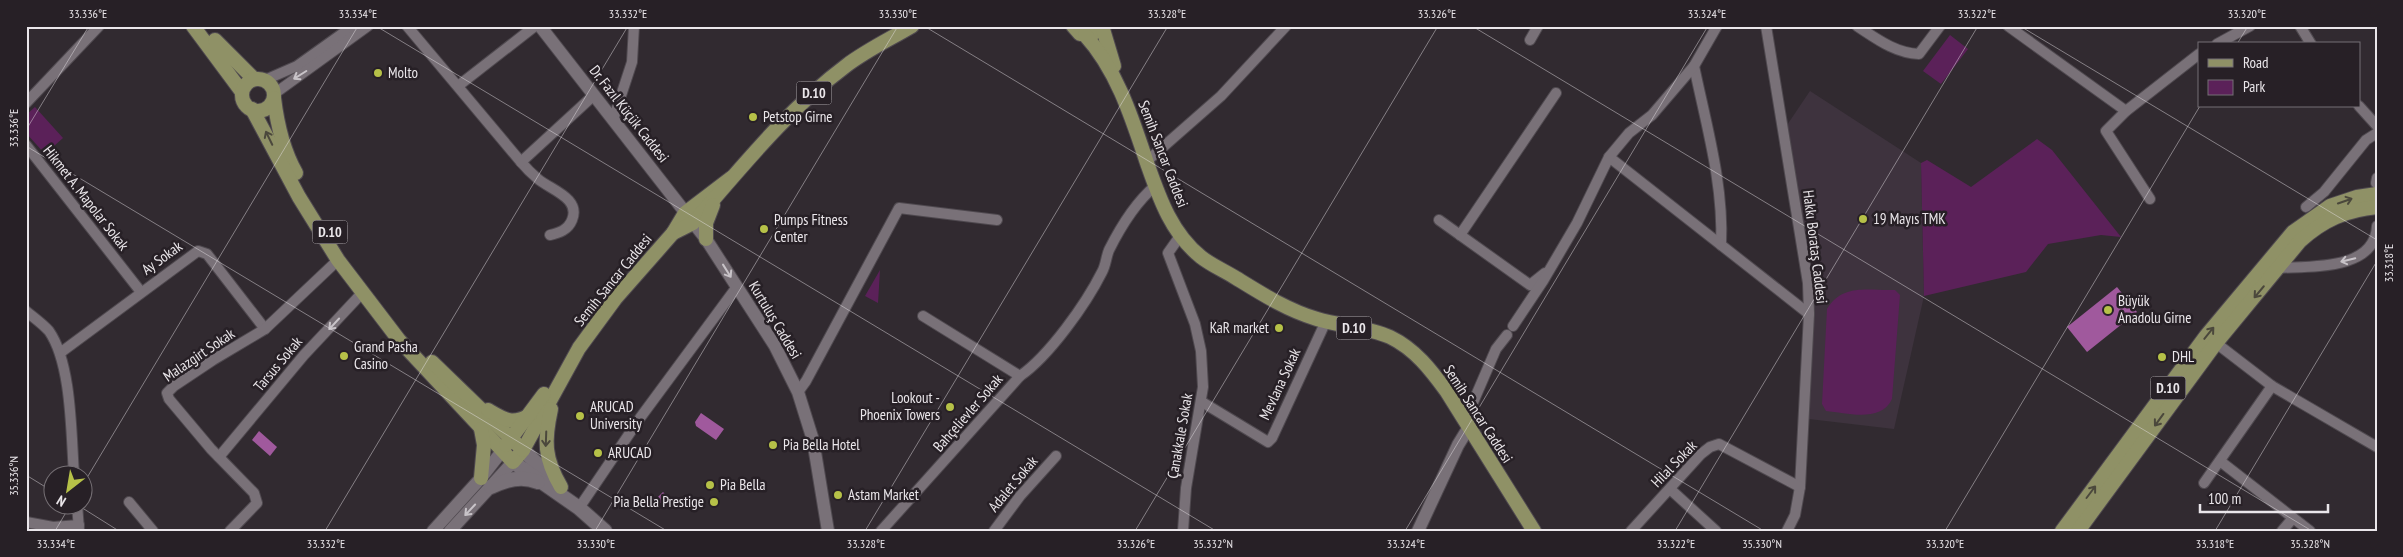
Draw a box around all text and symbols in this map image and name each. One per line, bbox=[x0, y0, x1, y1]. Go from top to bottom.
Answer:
text: 33.336°E bbox=[69, 6, 107, 21]
text: 33.334°E bbox=[339, 6, 377, 21]
text: 33.332°E bbox=[609, 6, 647, 21]
text: 33.330°E bbox=[879, 6, 917, 21]
text: 33.328°E bbox=[1148, 6, 1186, 21]
text: 33.326°E bbox=[1418, 6, 1456, 21]
text: 33.324°E bbox=[1688, 6, 1726, 21]
text: 33.322°E bbox=[1958, 6, 1996, 21]
text: 33.320°E bbox=[2228, 6, 2266, 21]
legend bbox=[2198, 42, 2360, 108]
text: Road bbox=[2243, 53, 2269, 72]
street label: Dr. Fazıl Küçük Caddesi bbox=[586, 61, 673, 166]
place label: Molto bbox=[388, 63, 418, 82]
marker: Molto bbox=[372, 67, 384, 79]
one-way arrow bbox=[294, 71, 308, 81]
text: Park bbox=[2243, 77, 2265, 96]
road number: D.10 bbox=[796, 82, 832, 105]
street label: Semih Sancar Caddesi bbox=[1134, 98, 1193, 210]
place label: Petstop Girne bbox=[763, 107, 832, 126]
text: 33.336°E bbox=[6, 109, 21, 147]
marker: Petstop Girne bbox=[747, 111, 759, 123]
one-way arrow bbox=[263, 131, 273, 146]
street label: Hikmet A. Mapolar Sokak bbox=[39, 141, 133, 254]
street label: Hakkı Borataş Caddesi bbox=[1799, 189, 1832, 305]
one-way arrow bbox=[2337, 195, 2353, 205]
place label: 19 Mayıs TMK bbox=[1873, 209, 1946, 228]
place label: Pumps Fitness Center bbox=[774, 210, 848, 246]
marker: 19 Mayıs TMK bbox=[1857, 213, 1869, 225]
road number: D.10 bbox=[312, 220, 348, 243]
marker: Pumps Fitness Center bbox=[758, 223, 770, 235]
street label: Semih Sancar Caddesi bbox=[570, 230, 656, 330]
street label: Ay Sokak bbox=[138, 236, 186, 279]
text: 33.318°E bbox=[2381, 244, 2396, 282]
one-way arrow bbox=[2341, 256, 2357, 265]
one-way arrow bbox=[722, 264, 732, 278]
street label: Kurtuluş Caddesi bbox=[745, 278, 806, 362]
one-way arrow bbox=[2253, 285, 2264, 298]
place label: Büyük Anadolu Girne bbox=[2118, 291, 2191, 327]
marker: Büyük Anadolu Girne bbox=[2102, 304, 2114, 316]
road number: D.10 bbox=[1336, 316, 1372, 339]
one-way arrow bbox=[328, 317, 340, 330]
place label: KaR market bbox=[1210, 318, 1269, 337]
marker: KaR market bbox=[1273, 322, 1285, 334]
street label: Malazgirt Sokak bbox=[159, 324, 238, 385]
one-way arrow bbox=[2204, 327, 2215, 340]
street label: Tarsus Sokak bbox=[249, 332, 306, 395]
place label: Grand Pasha Casino bbox=[354, 337, 418, 373]
street label: Mevlana Sokak bbox=[1255, 345, 1305, 423]
place label: DHL bbox=[2172, 347, 2195, 366]
marker: Grand Pasha Casino bbox=[338, 350, 350, 362]
marker: DHL bbox=[2156, 351, 2168, 363]
street label: Semih Sancar Caddesi bbox=[1440, 361, 1517, 466]
street label: Bahçelievler Sokak bbox=[929, 370, 1007, 456]
road number: D.10 bbox=[2150, 376, 2186, 399]
place label: Lookout - Phoenix Towers bbox=[860, 388, 940, 424]
street label: Çanakkale Sokak bbox=[1163, 392, 1196, 480]
place label: ARUCAD University bbox=[590, 397, 642, 433]
marker: Lookout - Phoenix Towers bbox=[944, 401, 956, 413]
marker: ARUCAD University bbox=[574, 410, 586, 422]
one-way arrow bbox=[2154, 413, 2164, 427]
one-way arrow bbox=[541, 430, 551, 446]
place label: Pia Bella Hotel bbox=[783, 435, 860, 454]
street label: Hilal Sokak bbox=[1647, 436, 1701, 491]
marker: Pia Bella Hotel bbox=[767, 439, 779, 451]
place label: ARUCAD bbox=[608, 443, 652, 462]
marker: ARUCAD bbox=[592, 447, 604, 459]
street label: Adalet Sokak bbox=[984, 452, 1042, 516]
text: 35.336°N bbox=[6, 456, 21, 496]
north arrow bbox=[42, 464, 92, 514]
place label: Pia Bella bbox=[720, 475, 765, 494]
marker: Pia Bella bbox=[704, 479, 716, 491]
scale bar bbox=[2200, 482, 2328, 514]
place label: Astam Market bbox=[848, 485, 919, 504]
one-way arrow bbox=[2086, 486, 2097, 499]
marker: Astam Market bbox=[832, 489, 844, 501]
text: 100 m bbox=[2208, 489, 2241, 508]
text: N bbox=[53, 491, 69, 511]
place label: Pia Bella Prestige bbox=[614, 492, 704, 511]
marker: Pia Bella Prestige bbox=[708, 496, 720, 508]
one-way arrow bbox=[464, 503, 476, 516]
text: 33.334°E bbox=[37, 536, 75, 551]
text: 33.332°E bbox=[307, 536, 345, 551]
text: 33.330°E bbox=[577, 536, 615, 551]
text: 33.328°E bbox=[847, 536, 885, 551]
text: 33.326°E bbox=[1117, 536, 1155, 551]
text: 35.332°N bbox=[1193, 536, 1233, 551]
text: 33.324°E bbox=[1387, 536, 1425, 551]
text: 33.322°E bbox=[1657, 536, 1695, 551]
text: 35.330°N bbox=[1742, 536, 1782, 551]
text: 33.320°E bbox=[1926, 536, 1964, 551]
text: 33.318°E bbox=[2196, 536, 2234, 551]
text: 35.328°N bbox=[2290, 536, 2330, 551]

